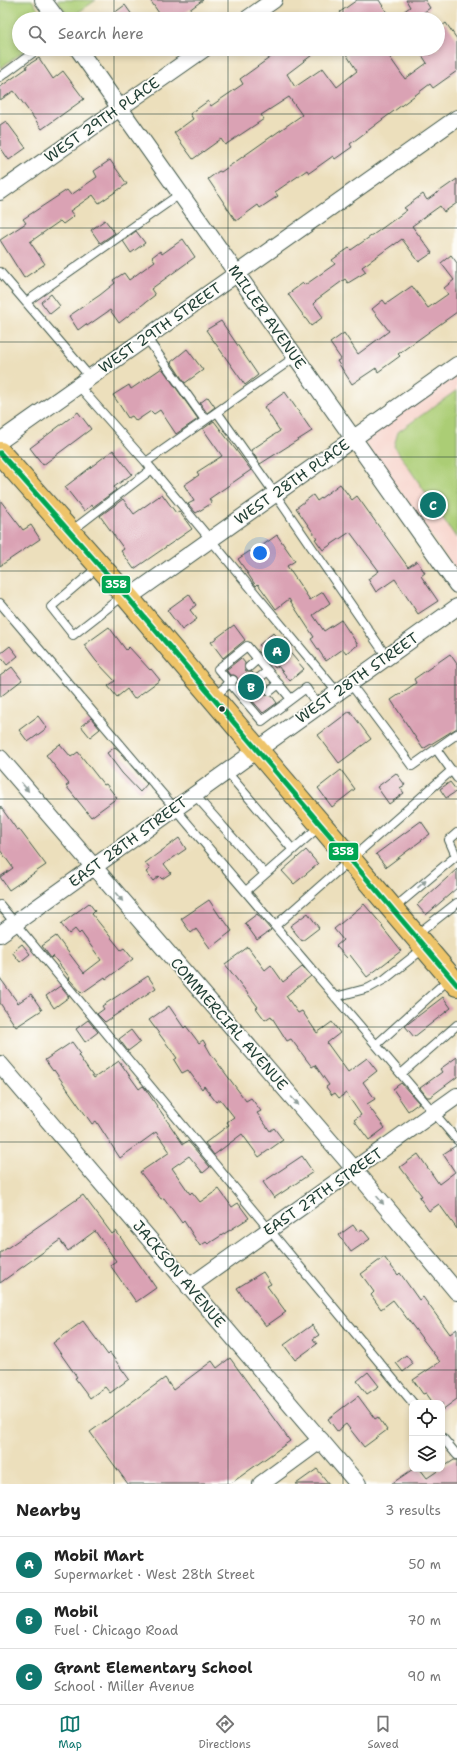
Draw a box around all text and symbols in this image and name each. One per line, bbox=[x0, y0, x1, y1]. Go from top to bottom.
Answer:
search box bbox=[12, 12, 445, 56]
icon: search bbox=[26, 23, 48, 45]
text: Search here bbox=[58, 24, 144, 44]
street label: WEST 29TH PLACE bbox=[40, 73, 164, 167]
street label: MILLER AVENUE bbox=[224, 261, 310, 373]
street label: WEST 29TH STREET bbox=[95, 278, 225, 378]
street label: WEST 28TH PLACE bbox=[230, 435, 354, 529]
pin: C bbox=[420, 490, 446, 520]
your location bbox=[250, 543, 270, 563]
line badge: 358 bbox=[101, 575, 131, 594]
text: 358 bbox=[105, 577, 127, 592]
street label: WEST 28TH STREET bbox=[292, 628, 422, 728]
pin: A bbox=[264, 636, 290, 666]
pin: B bbox=[238, 672, 264, 702]
unlabelled marker bbox=[217, 704, 227, 714]
one-way arrow bbox=[21, 782, 30, 793]
street label: EAST 28TH STREET bbox=[65, 792, 191, 892]
line badge: 358 bbox=[328, 842, 359, 861]
text: 358 bbox=[332, 844, 354, 859]
one-way arrow bbox=[417, 879, 428, 888]
one-way arrow bbox=[114, 891, 123, 902]
street label: COMMERCIAL AVENUE bbox=[166, 953, 292, 1095]
one-way arrow bbox=[291, 1096, 300, 1106]
street label: EAST 27TH STREET bbox=[259, 1143, 387, 1241]
one-way arrow bbox=[375, 1194, 384, 1205]
street label: JACKSON AVENUE bbox=[128, 1216, 230, 1332]
map controls bbox=[409, 1400, 445, 1472]
button: locate bbox=[409, 1400, 445, 1436]
button: layers bbox=[409, 1436, 445, 1472]
text: Nearby bbox=[16, 1499, 81, 1521]
text: 3 results bbox=[385, 1502, 441, 1519]
text: Mobil Mart bbox=[54, 1546, 144, 1566]
text: A bbox=[24, 1556, 34, 1573]
text: 50 m bbox=[408, 1556, 441, 1573]
text: Supermarket · West 28th Street bbox=[54, 1566, 255, 1583]
text: Mobil bbox=[54, 1602, 98, 1622]
text: B bbox=[25, 1612, 33, 1629]
text: 70 m bbox=[407, 1612, 441, 1629]
text: Fuel · Chicago Road bbox=[54, 1622, 178, 1639]
text: Grant Elementary School bbox=[54, 1658, 252, 1678]
text: C bbox=[25, 1668, 33, 1685]
text: 90 m bbox=[407, 1668, 441, 1685]
text: School · Miller Avenue bbox=[54, 1678, 195, 1695]
tab: Map bbox=[58, 1713, 82, 1752]
tab: Directions bbox=[198, 1713, 251, 1752]
tab: Saved bbox=[367, 1713, 399, 1752]

